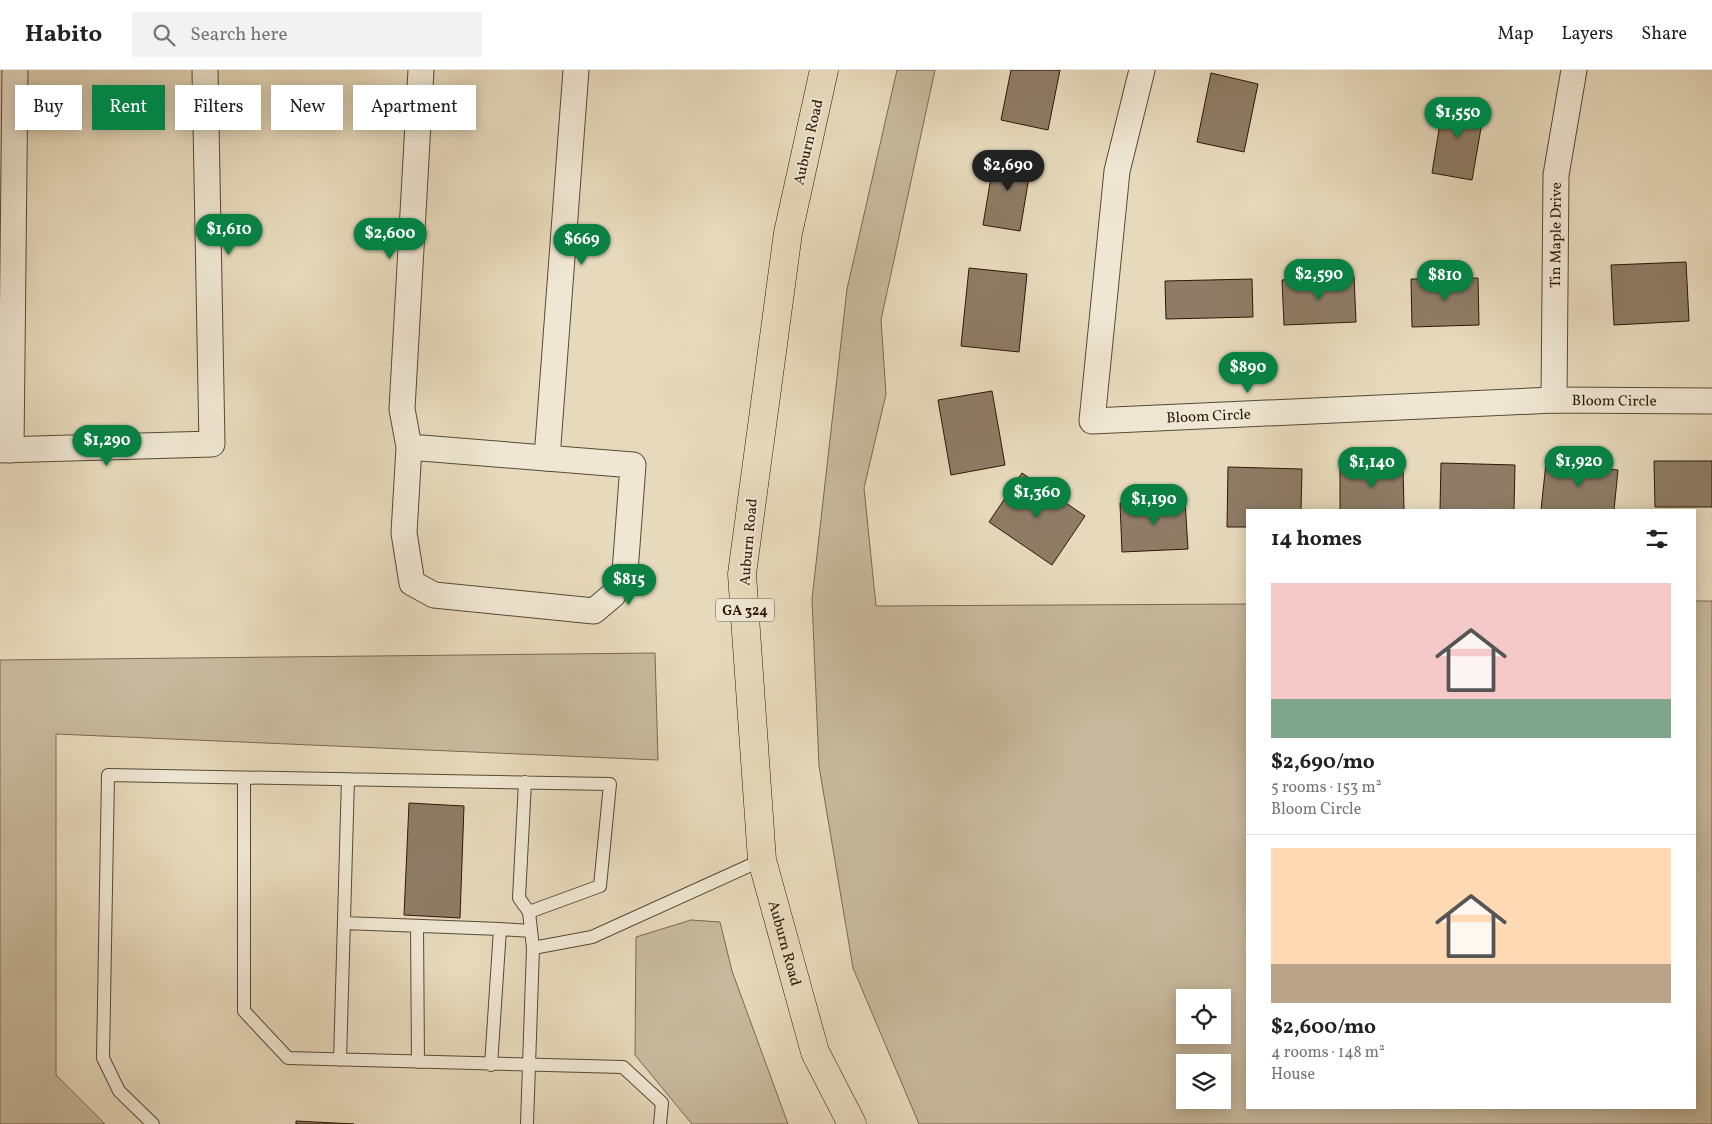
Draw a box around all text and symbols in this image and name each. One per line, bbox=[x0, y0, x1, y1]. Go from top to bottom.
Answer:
search box bbox=[132, 12, 482, 57]
text: Habito bbox=[25, 18, 102, 52]
icon: search bbox=[150, 21, 178, 49]
text: Search here bbox=[190, 22, 288, 48]
text: Map bbox=[1497, 22, 1533, 47]
text: Layers bbox=[1561, 22, 1613, 47]
text: Share bbox=[1641, 22, 1687, 47]
chip: Buy bbox=[15, 85, 82, 130]
chip: Rent bbox=[92, 85, 165, 130]
chip: Filters bbox=[175, 85, 261, 130]
chip: New bbox=[271, 85, 343, 130]
chip: Apartment bbox=[353, 85, 476, 130]
street label: Auburn Road bbox=[789, 97, 830, 187]
pin: $1,550 bbox=[1417, 97, 1499, 139]
text: $1,550 bbox=[1436, 102, 1480, 124]
pin: $2,690 bbox=[967, 150, 1049, 192]
text: $2,690 bbox=[983, 155, 1033, 177]
street label: Tin Maple Drive bbox=[1546, 182, 1568, 288]
pin: $1,610 bbox=[188, 214, 270, 256]
pin: $2,600 bbox=[349, 218, 431, 260]
text: $1,610 bbox=[206, 219, 252, 241]
text: $2,600 bbox=[365, 223, 415, 245]
pin: $669 bbox=[552, 224, 612, 266]
text: $669 bbox=[564, 229, 600, 251]
pin: $2,590 bbox=[1278, 258, 1360, 301]
pin: $810 bbox=[1415, 260, 1475, 302]
text: $2,590 bbox=[1295, 264, 1343, 286]
text: $810 bbox=[1428, 265, 1462, 287]
pin: $890 bbox=[1218, 352, 1278, 394]
text: $890 bbox=[1230, 357, 1266, 379]
street label: Bloom Circle bbox=[1572, 391, 1657, 413]
street label: Bloom Circle bbox=[1166, 405, 1251, 430]
pin: $1,290 bbox=[66, 424, 148, 467]
text: $1,290 bbox=[83, 430, 131, 452]
pin: $1,140 bbox=[1331, 446, 1413, 489]
pin: $1,920 bbox=[1538, 446, 1620, 488]
text: $1,920 bbox=[1556, 451, 1602, 473]
text: $1,140 bbox=[1349, 452, 1395, 474]
pin: $1,360 bbox=[996, 476, 1078, 519]
text: $1,360 bbox=[1014, 482, 1060, 504]
pin: $1,190 bbox=[1113, 484, 1195, 526]
text: $1,190 bbox=[1131, 489, 1177, 511]
street label: Auburn Road bbox=[735, 498, 764, 587]
text: 14 homes bbox=[1271, 525, 1362, 554]
icon: filters bbox=[1643, 525, 1671, 553]
pin: $815 bbox=[599, 564, 659, 606]
text: $815 bbox=[613, 569, 645, 591]
road number: GA 324 bbox=[716, 598, 774, 622]
icon: home bbox=[1426, 615, 1516, 705]
text: $2,690/mo bbox=[1271, 748, 1375, 777]
text: 5 rooms · 153 m² bbox=[1271, 777, 1382, 799]
text: Bloom Circle bbox=[1271, 799, 1361, 821]
icon: home bbox=[1426, 881, 1516, 971]
street label: Auburn Road bbox=[762, 899, 805, 989]
map controls bbox=[1176, 989, 1231, 1109]
button: locate bbox=[1176, 989, 1231, 1044]
text: $2,600/mo bbox=[1271, 1013, 1376, 1042]
text: 4 rooms · 148 m² bbox=[1271, 1042, 1385, 1064]
button: layers bbox=[1176, 1054, 1231, 1109]
text: House bbox=[1271, 1064, 1315, 1086]

